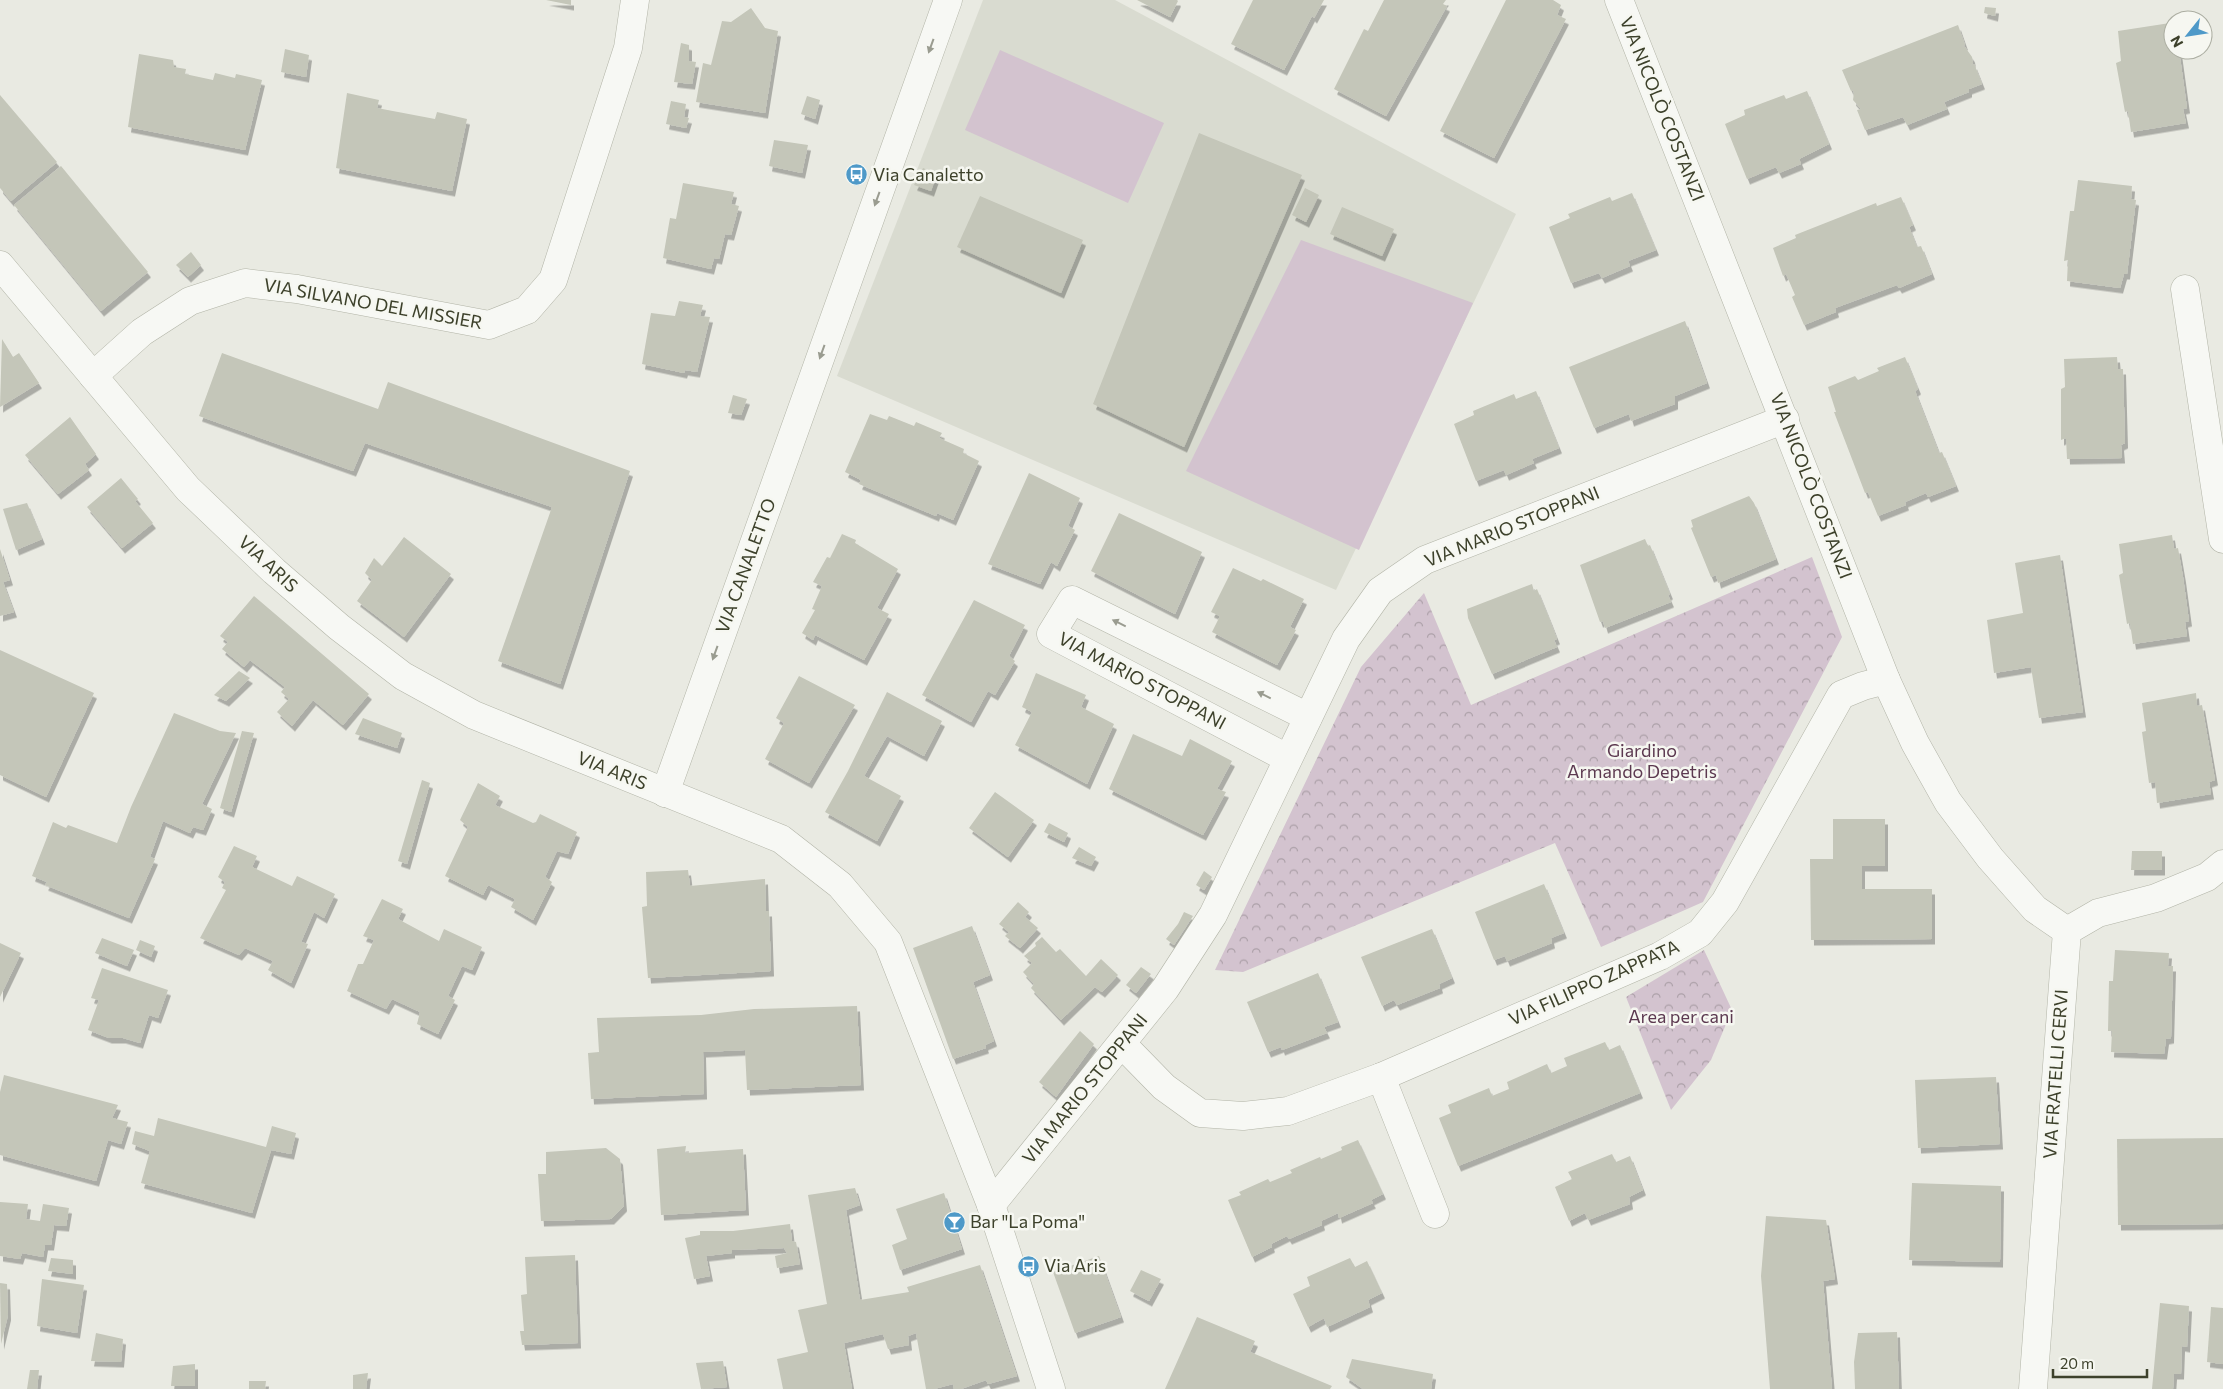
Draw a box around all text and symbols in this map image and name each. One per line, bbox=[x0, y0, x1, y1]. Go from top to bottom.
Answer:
north arrow bbox=[2163, 10, 2213, 60]
street label: VIA NICOLÒ COSTANZI bbox=[1616, 13, 1710, 204]
text: N bbox=[2166, 33, 2186, 51]
one-way arrow bbox=[927, 39, 935, 54]
bus stop icon: Via Canaletto bbox=[845, 163, 869, 187]
place label: Via Canaletto bbox=[873, 163, 984, 185]
one-way arrow bbox=[873, 192, 881, 207]
street label: VIA SILVANO DEL MISSIER bbox=[262, 273, 484, 333]
one-way arrow bbox=[818, 345, 826, 360]
street label: VIA NICOLÒ COSTANZI bbox=[1766, 390, 1858, 582]
street label: VIA MARIO STOPPANI bbox=[1421, 481, 1602, 571]
street label: VIA CANALETTO bbox=[710, 495, 780, 636]
street label: VIA ARIS bbox=[234, 530, 303, 596]
one-way arrow bbox=[1112, 619, 1126, 627]
street label: VIA MARIO STOPPANI bbox=[1055, 627, 1230, 734]
one-way arrow bbox=[711, 646, 718, 661]
one-way arrow bbox=[1257, 691, 1271, 699]
park label: Giardino Armando Depetris bbox=[1567, 739, 1717, 782]
street label: VIA ARIS bbox=[574, 746, 650, 794]
street label: VIA FILIPPO ZAPPATA bbox=[1505, 935, 1682, 1030]
street label: VIA FRATELLI CERVI bbox=[2038, 988, 2072, 1159]
park label: Area per cani bbox=[1628, 1005, 1734, 1027]
street label: VIA MARIO STOPPANI bbox=[1017, 1009, 1152, 1168]
bar icon: Bar "La Poma" bbox=[942, 1210, 966, 1234]
place label: Bar "La Poma" bbox=[970, 1210, 1085, 1232]
bus stop icon: Via Aris bbox=[1016, 1254, 1040, 1278]
place label: Via Aris bbox=[1044, 1254, 1106, 1276]
scale bar bbox=[2053, 1346, 2147, 1378]
text: 20 m bbox=[2060, 1354, 2094, 1372]

